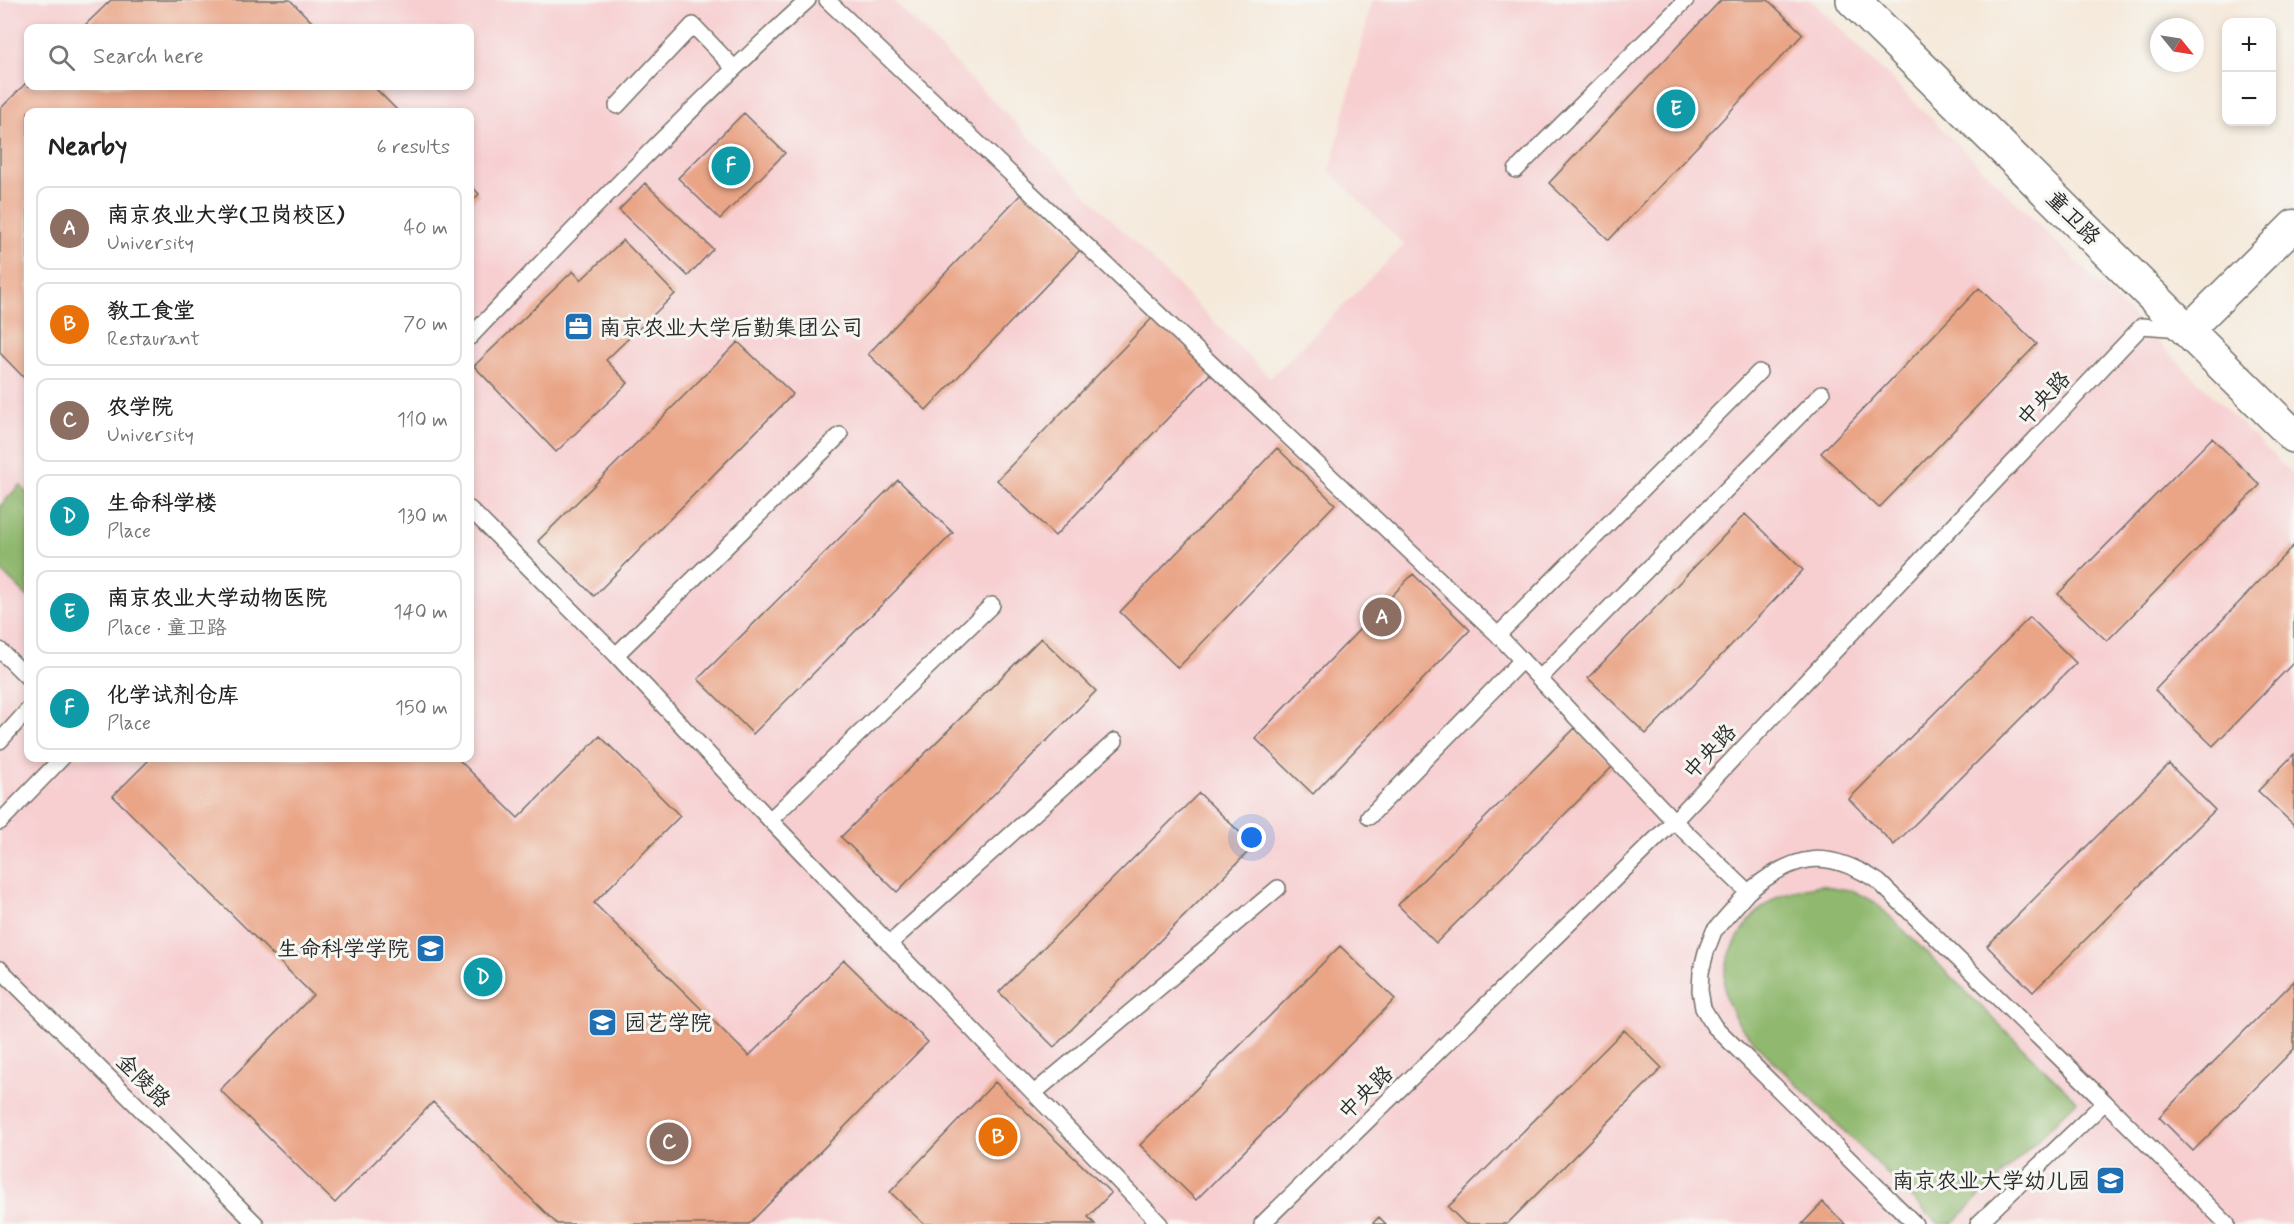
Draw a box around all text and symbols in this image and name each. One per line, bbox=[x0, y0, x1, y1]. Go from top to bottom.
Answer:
north arrow bbox=[2150, 18, 2204, 72]
map controls bbox=[2222, 18, 2276, 126]
button: + bbox=[2222, 18, 2276, 72]
search box bbox=[24, 24, 474, 90]
icon: search bbox=[45, 41, 78, 74]
text: Search here bbox=[93, 43, 204, 71]
button: − bbox=[2222, 72, 2276, 126]
pin: E bbox=[1656, 86, 1696, 132]
text: Nearby bbox=[48, 130, 127, 164]
text: 6 results bbox=[377, 134, 450, 161]
pin: F bbox=[712, 144, 750, 188]
street label: 童卫路 bbox=[2039, 185, 2106, 252]
text: 南京农业大学(卫岗校区) bbox=[107, 202, 344, 230]
text: A bbox=[63, 215, 76, 242]
text: 40 m bbox=[404, 215, 448, 242]
text: University bbox=[107, 230, 194, 257]
text: 教工食堂 bbox=[107, 298, 195, 326]
text: B bbox=[63, 311, 76, 338]
text: 70 m bbox=[403, 311, 448, 338]
office icon: 南京农业大学后勤集团公司 bbox=[562, 311, 594, 343]
place label: 南京农业大学后勤集团公司 bbox=[599, 315, 863, 343]
text: Restaurant bbox=[107, 326, 200, 353]
street label: 中央路 bbox=[2012, 366, 2077, 433]
text: 农学院 bbox=[107, 394, 173, 422]
text: C bbox=[62, 407, 77, 434]
text: 110 m bbox=[397, 407, 448, 434]
text: University bbox=[107, 422, 194, 449]
text: 生命科学楼 bbox=[107, 490, 217, 518]
text: D bbox=[63, 503, 76, 530]
text: 130 m bbox=[397, 503, 448, 530]
text: Place bbox=[107, 518, 151, 545]
text: 南京农业大学动物医院 bbox=[107, 585, 327, 613]
pin: A bbox=[1362, 594, 1402, 640]
text: E bbox=[64, 599, 75, 626]
text: 140 m bbox=[394, 599, 448, 626]
text: Place · 童卫路 bbox=[107, 615, 226, 642]
text: 化学试剂仓库 bbox=[107, 682, 239, 710]
text: F bbox=[64, 695, 75, 722]
text: 150 m bbox=[395, 695, 448, 722]
text: Place bbox=[107, 710, 151, 737]
street label: 中央路 bbox=[1678, 719, 1743, 786]
your location bbox=[1237, 823, 1266, 852]
school or university icon: 生命科学学院 bbox=[414, 932, 446, 964]
place label: 生命科学学院 bbox=[277, 936, 409, 964]
pin: D bbox=[464, 954, 502, 1000]
school or university icon: 园艺学院 bbox=[587, 1006, 619, 1038]
place label: 园艺学院 bbox=[624, 1010, 712, 1038]
street label: 金陵路 bbox=[109, 1048, 176, 1115]
street label: 中央路 bbox=[1333, 1060, 1400, 1126]
pin: B bbox=[978, 1114, 1018, 1160]
pin: C bbox=[650, 1120, 688, 1164]
school or university icon: 南京农业大学幼儿园 bbox=[2095, 1164, 2127, 1196]
place label: 南京农业大学幼儿园 bbox=[1892, 1168, 2090, 1196]

